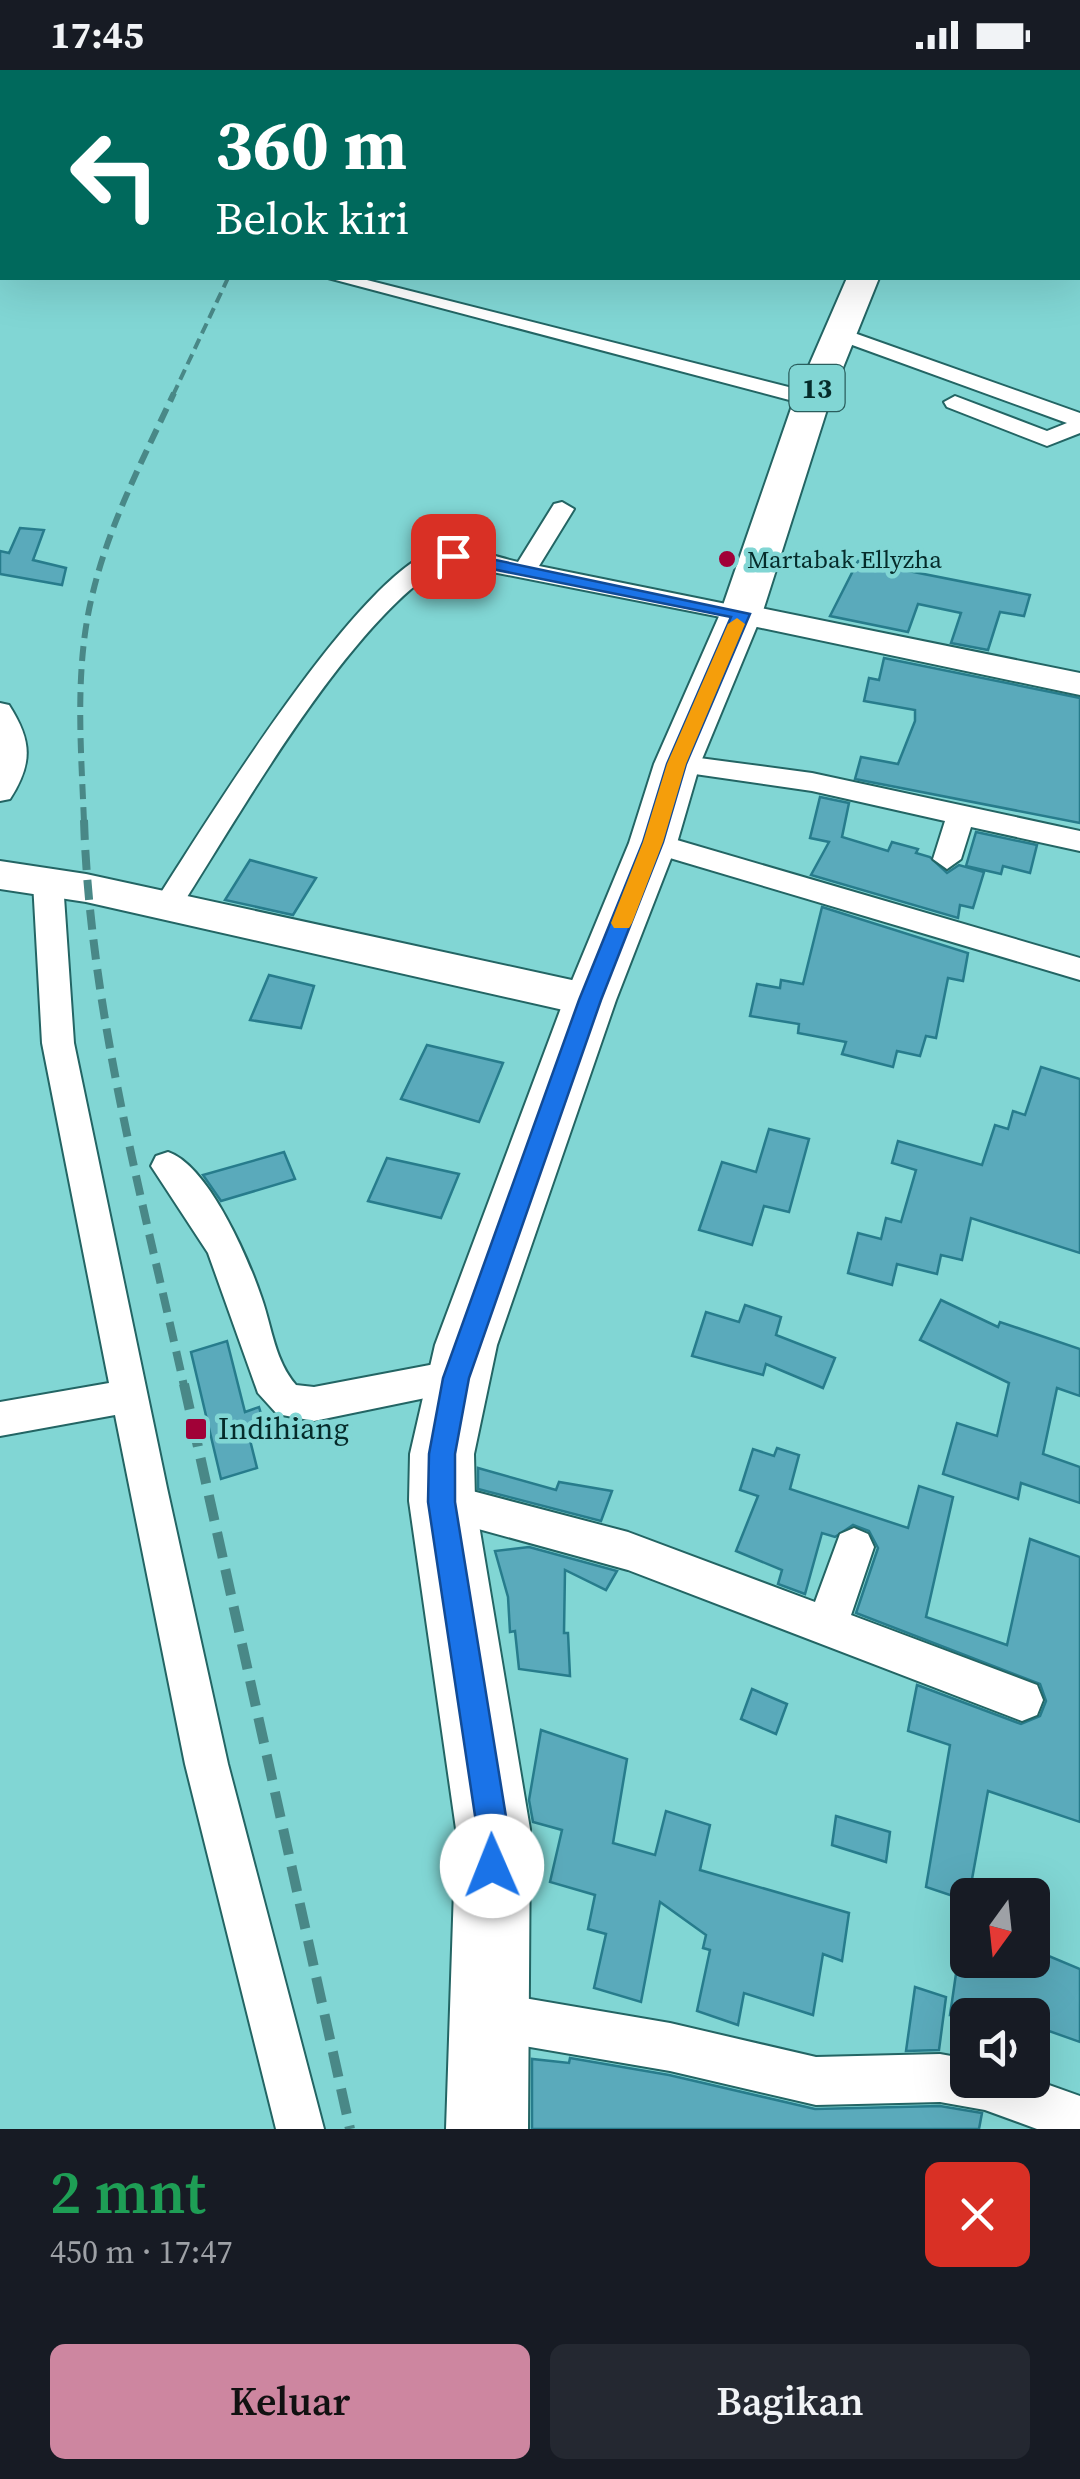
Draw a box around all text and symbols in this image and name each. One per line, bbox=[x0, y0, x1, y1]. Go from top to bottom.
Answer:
text: 17:45 bbox=[50, 9, 144, 61]
text: 360 m bbox=[215, 96, 407, 192]
icon: left bbox=[50, 110, 180, 240]
text: Belok kiri bbox=[215, 187, 409, 249]
road number: 13 bbox=[790, 365, 844, 411]
pin bbox=[411, 514, 496, 599]
icon: arrive bbox=[426, 529, 481, 584]
place label: Martabak Ellyzha bbox=[747, 542, 942, 576]
marker: Martabak Ellyzha bbox=[716, 548, 738, 570]
place label: Indihiang bbox=[218, 1408, 349, 1449]
marker: Indihiang bbox=[183, 1416, 209, 1442]
position arrow bbox=[440, 1814, 544, 1918]
north arrow bbox=[950, 1878, 1050, 1978]
map controls bbox=[950, 1878, 1050, 2098]
button: sound bbox=[950, 1998, 1050, 2098]
text: 2 mnt bbox=[50, 2151, 206, 2233]
button: close bbox=[925, 2162, 1030, 2267]
text: 450 m · 17:47 bbox=[50, 2230, 232, 2274]
button: Keluar bbox=[50, 2344, 530, 2459]
button: Bagikan bbox=[550, 2344, 1030, 2459]

